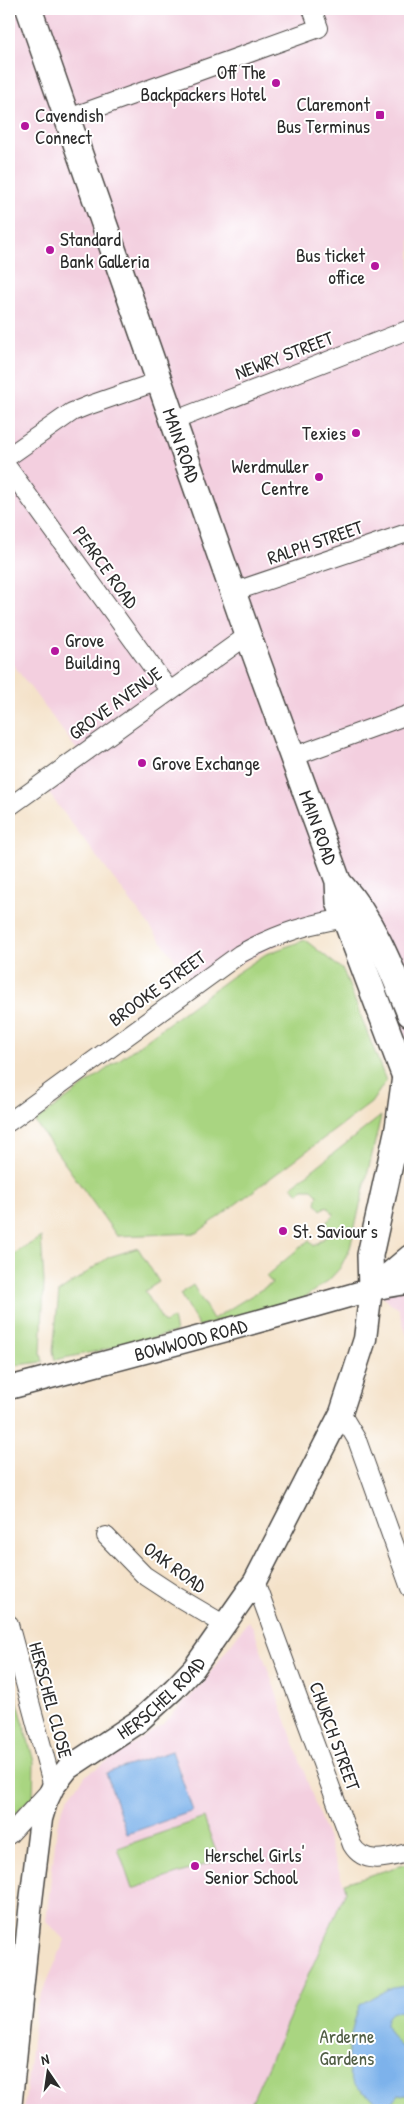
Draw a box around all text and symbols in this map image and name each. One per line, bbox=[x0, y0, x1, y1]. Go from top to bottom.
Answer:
place label: Off The Backpackers Hotel bbox=[141, 59, 267, 107]
marker: Off The Backpackers Hotel bbox=[270, 77, 282, 89]
place label: Claremont Bus Terminus bbox=[277, 91, 370, 139]
place label: Cavendish Connect bbox=[35, 102, 104, 150]
marker: Claremont Bus Terminus bbox=[374, 109, 386, 121]
marker: Cavendish Connect bbox=[19, 120, 31, 132]
place label: Standard Bank Galleria bbox=[60, 226, 150, 274]
place label: Bus ticket office bbox=[296, 242, 365, 290]
marker: Standard Bank Galleria bbox=[44, 244, 56, 256]
marker: Bus ticket office bbox=[369, 260, 381, 272]
street label: NEWRY STREET bbox=[231, 324, 338, 386]
street label: MAIN ROAD bbox=[157, 404, 207, 486]
place label: Texies bbox=[302, 420, 346, 446]
marker: Texies bbox=[350, 427, 362, 439]
place label: Werdmuller Centre bbox=[231, 453, 310, 501]
marker: Werdmuller Centre bbox=[313, 471, 325, 483]
street label: RALPH STREET bbox=[264, 513, 367, 570]
street label: PEARCE ROAD bbox=[67, 520, 145, 614]
place label: Grove Building bbox=[65, 627, 120, 675]
marker: Grove Building bbox=[49, 645, 61, 657]
street label: GROVE AVENUE bbox=[63, 660, 167, 746]
place label: Grove Exchange bbox=[152, 750, 260, 776]
marker: Grove Exchange bbox=[136, 757, 148, 769]
street label: MAIN ROAD bbox=[293, 787, 344, 868]
street label: BROOKE STREET bbox=[103, 943, 212, 1032]
place label: St. Saviour's bbox=[293, 1218, 378, 1244]
marker: St. Saviour's bbox=[277, 1225, 289, 1237]
street label: BOWWOOD ROAD bbox=[131, 1312, 250, 1367]
street label: OAK ROAD bbox=[138, 1535, 212, 1599]
street label: HERSCHEL CLOSE bbox=[23, 1639, 79, 1761]
street label: HERSCHEL ROAD bbox=[112, 1652, 211, 1745]
street label: CHURCH STREET bbox=[303, 1678, 367, 1795]
place label: Herschel Girls' Senior School bbox=[205, 1842, 305, 1890]
marker: Herschel Girls' Senior School bbox=[189, 1860, 201, 1872]
park label: Arderne Gardens bbox=[319, 2023, 375, 2071]
north arrow bbox=[22, 2046, 72, 2096]
text: N bbox=[39, 2049, 51, 2069]

